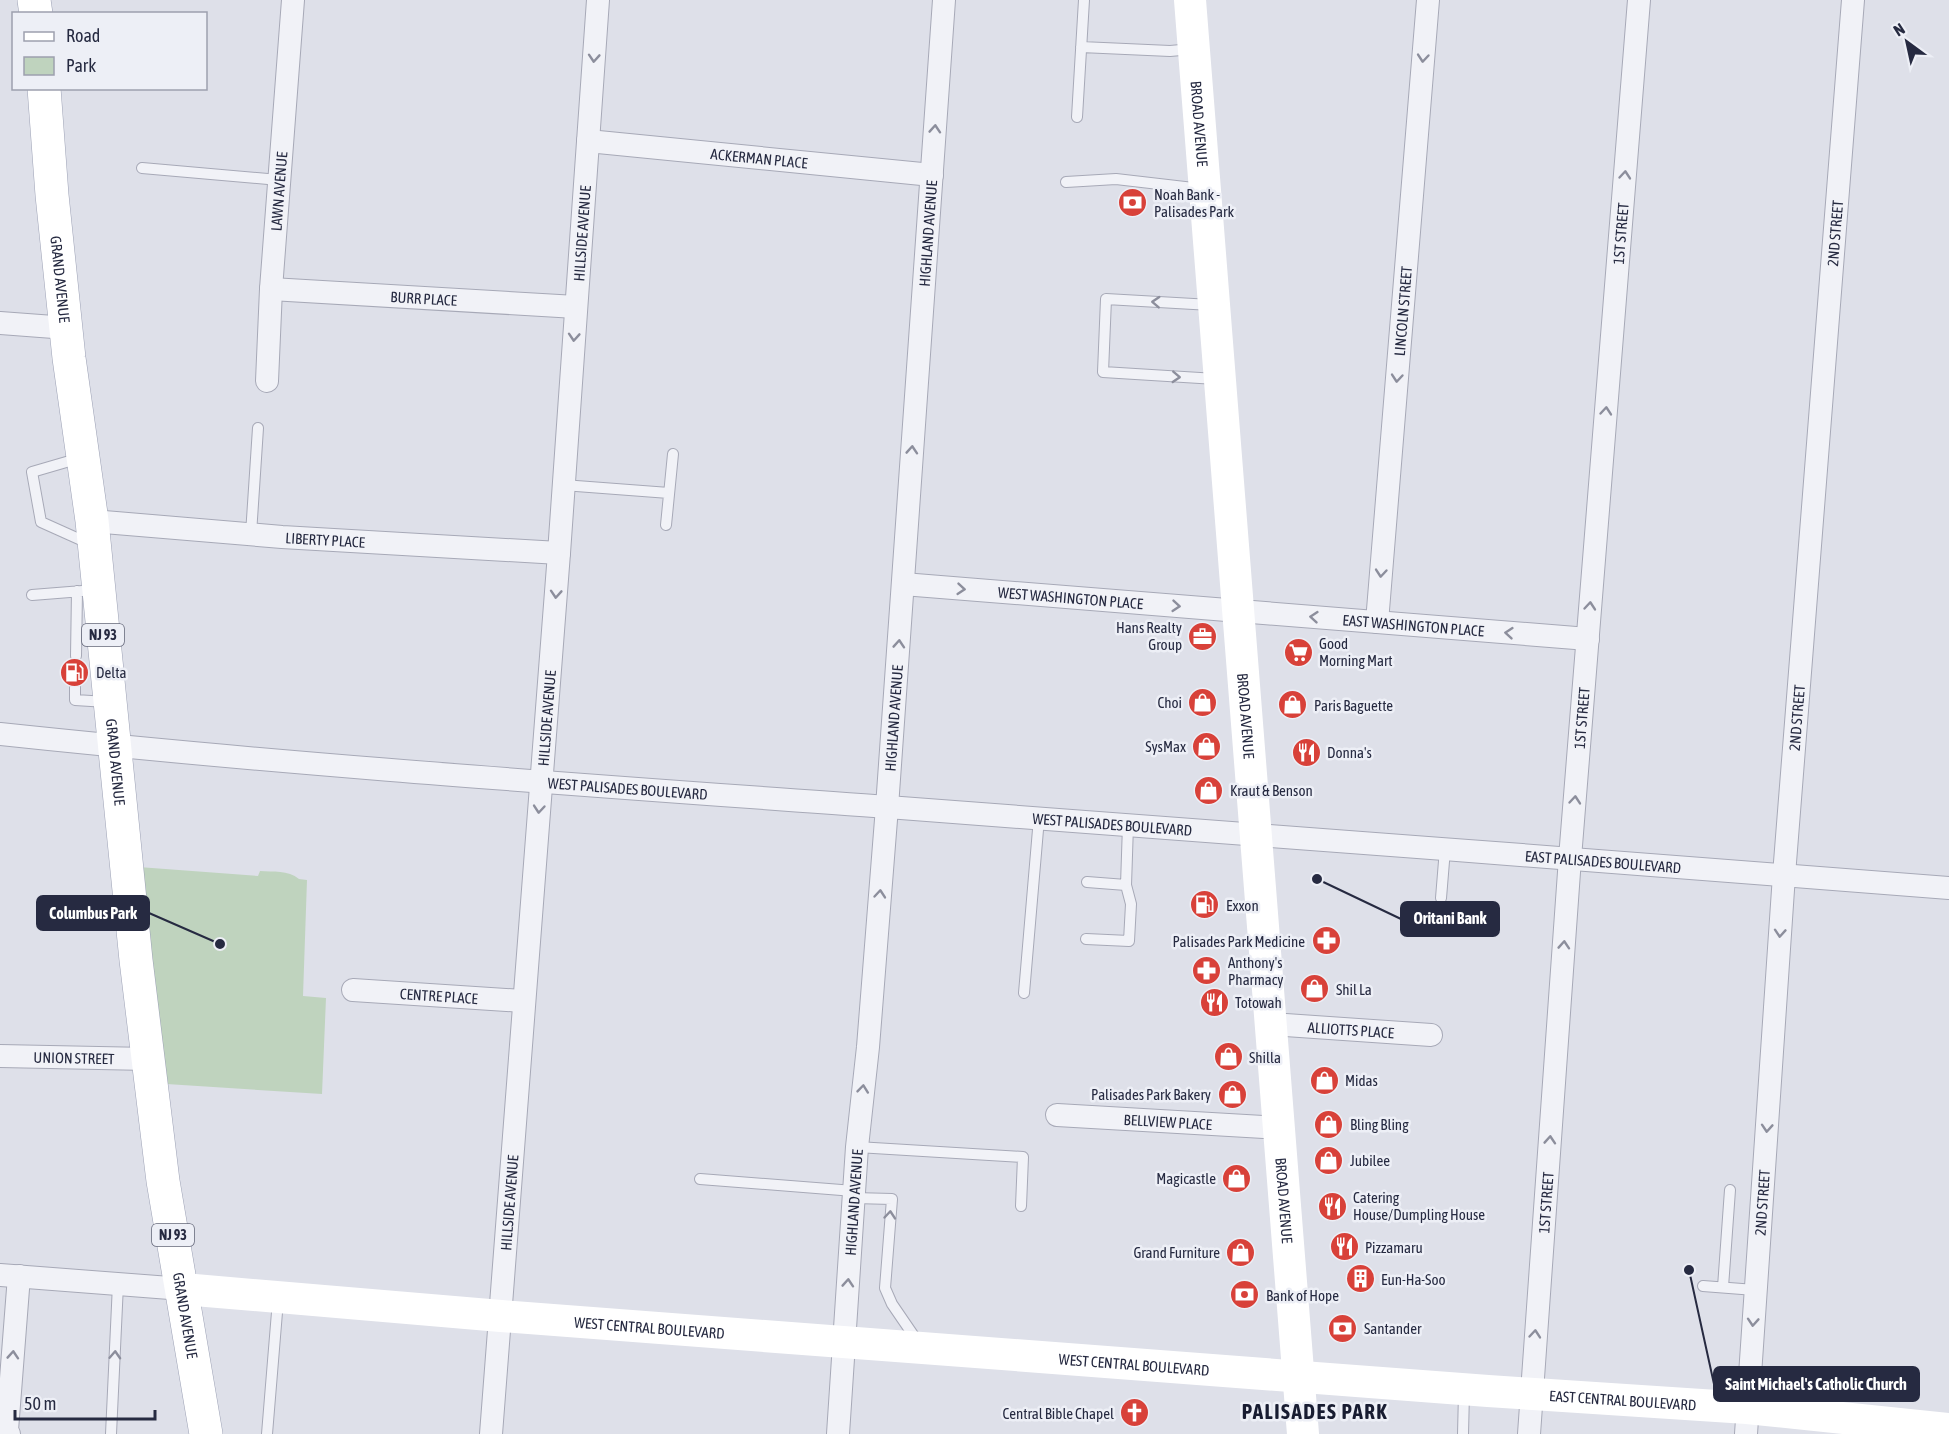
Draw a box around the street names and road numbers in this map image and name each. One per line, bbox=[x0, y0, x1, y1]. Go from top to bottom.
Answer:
street label: BROAD AVENUE bbox=[1188, 80, 1212, 168]
street label: ACKERMAN PLACE bbox=[710, 145, 809, 171]
street label: LAWN AVENUE bbox=[267, 150, 290, 232]
street label: HIGHLAND AVENUE bbox=[915, 179, 940, 287]
street label: HILLSIDE AVENUE bbox=[570, 184, 593, 282]
street label: 2ND STREET bbox=[1824, 199, 1846, 267]
street label: 1ST STREET bbox=[1609, 202, 1631, 265]
street label: GRAND AVENUE bbox=[48, 235, 74, 324]
street label: LINCOLN STREET bbox=[1390, 265, 1415, 357]
street label: BURR PLACE bbox=[390, 288, 458, 309]
street label: LIBERTY PLACE bbox=[285, 529, 366, 550]
street label: WEST WASHINGTON PLACE bbox=[997, 583, 1144, 612]
street label: EAST WASHINGTON PLACE bbox=[1342, 611, 1485, 639]
road number: NJ 93 bbox=[82, 624, 124, 646]
street label: HIGHLAND AVENUE bbox=[881, 664, 906, 772]
street label: HILLSIDE AVENUE bbox=[534, 669, 558, 767]
street label: BROAD AVENUE bbox=[1235, 672, 1258, 760]
street label: 2ND STREET bbox=[1785, 684, 1808, 751]
street label: 1ST STREET bbox=[1570, 686, 1592, 749]
street label: GRAND AVENUE bbox=[103, 718, 129, 807]
street label: WEST PALISADES BOULEVARD bbox=[547, 774, 708, 802]
street label: WEST PALISADES BOULEVARD bbox=[1032, 809, 1193, 838]
street label: EAST PALISADES BOULEVARD bbox=[1524, 847, 1682, 876]
street label: CENTRE PLACE bbox=[399, 985, 479, 1007]
street label: ALLIOTTS PLACE bbox=[1307, 1018, 1395, 1041]
street label: UNION STREET bbox=[33, 1048, 115, 1067]
street label: BELLVIEW PLACE bbox=[1123, 1110, 1213, 1133]
street label: HIGHLAND AVENUE bbox=[841, 1148, 865, 1256]
street label: HILLSIDE AVENUE bbox=[497, 1154, 521, 1251]
street label: BROAD AVENUE bbox=[1273, 1157, 1296, 1244]
street label: 2ND STREET bbox=[1751, 1169, 1772, 1236]
street label: 1ST STREET bbox=[1535, 1171, 1556, 1234]
road number: NJ 93 bbox=[152, 1224, 194, 1246]
street label: GRAND AVENUE bbox=[170, 1271, 202, 1360]
street label: WEST CENTRAL BOULEVARD bbox=[574, 1313, 725, 1341]
street label: WEST CENTRAL BOULEVARD bbox=[1058, 1350, 1210, 1378]
street label: EAST CENTRAL BOULEVARD bbox=[1549, 1387, 1697, 1413]

